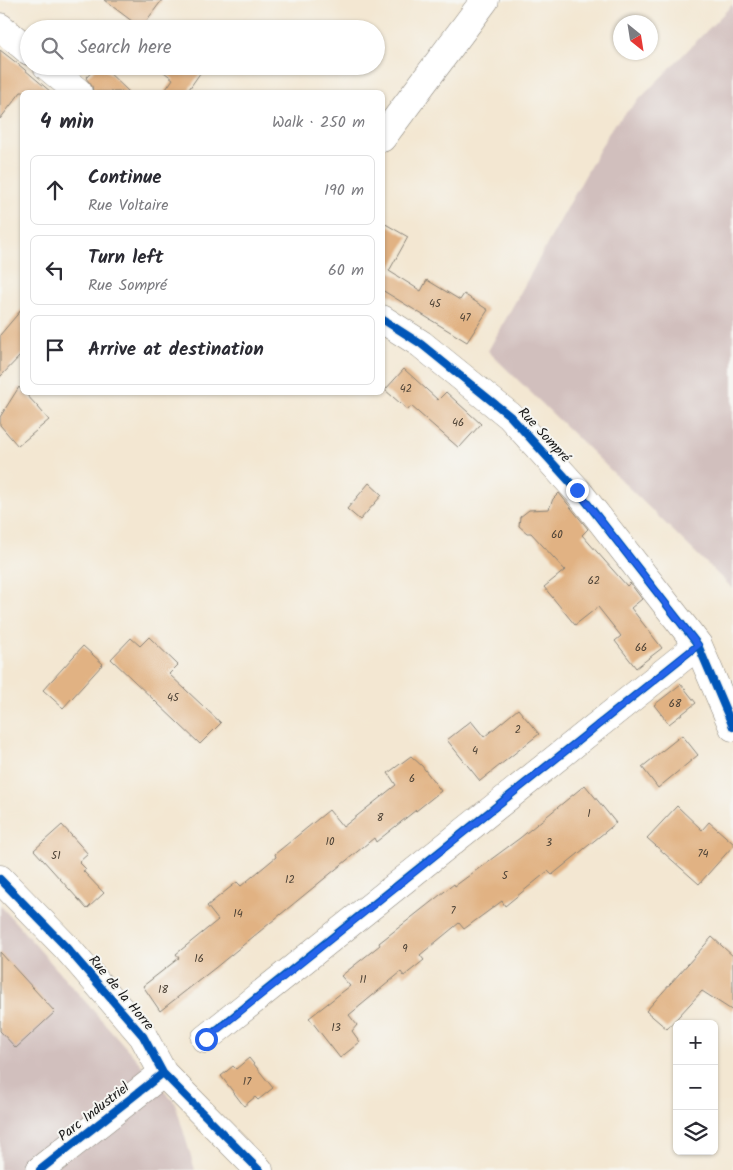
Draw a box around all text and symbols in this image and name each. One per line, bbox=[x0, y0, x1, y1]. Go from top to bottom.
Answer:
north arrow bbox=[613, 15, 658, 60]
search box bbox=[20, 20, 385, 75]
text: Search here bbox=[78, 33, 172, 63]
icon: search bbox=[38, 34, 66, 62]
text: 4 min bbox=[40, 106, 94, 139]
text: Walk · 250 m bbox=[272, 110, 365, 135]
text: Continue bbox=[88, 163, 161, 193]
icon: ahead bbox=[41, 176, 69, 204]
text: 190 m bbox=[324, 178, 364, 203]
text: Rue Voltaire bbox=[88, 193, 168, 218]
text: Turn left bbox=[88, 243, 163, 273]
icon: left bbox=[41, 256, 69, 284]
text: 60 m bbox=[328, 258, 364, 283]
text: Rue Sompré bbox=[88, 273, 167, 298]
house number: 45 bbox=[429, 295, 442, 313]
house number: 47 bbox=[459, 309, 471, 327]
text: Arrive at destination bbox=[88, 335, 264, 365]
icon: arrive bbox=[41, 336, 69, 364]
house number: 42 bbox=[400, 380, 412, 398]
street label: Rue Sompré bbox=[512, 402, 576, 468]
house number: 46 bbox=[452, 414, 464, 432]
route end bbox=[566, 479, 589, 502]
house number: 60 bbox=[551, 526, 563, 544]
house number: 62 bbox=[588, 572, 600, 590]
house number: 66 bbox=[635, 639, 647, 657]
house number: 45 bbox=[167, 689, 180, 707]
house number: 68 bbox=[669, 695, 682, 713]
house number: 2 bbox=[515, 721, 521, 739]
house number: 4 bbox=[472, 742, 478, 760]
house number: 6 bbox=[409, 770, 415, 788]
house number: 1 bbox=[587, 805, 591, 823]
house number: 8 bbox=[377, 809, 384, 827]
house number: 10 bbox=[326, 833, 335, 851]
house number: 3 bbox=[546, 834, 552, 852]
house number: 74 bbox=[697, 845, 709, 863]
house number: 51 bbox=[51, 847, 61, 865]
house number: 5 bbox=[502, 867, 509, 885]
house number: 12 bbox=[285, 871, 295, 889]
house number: 7 bbox=[450, 902, 456, 920]
house number: 14 bbox=[233, 905, 243, 923]
house number: 9 bbox=[402, 940, 408, 958]
street label: Rue de la Horre bbox=[83, 950, 160, 1036]
house number: 16 bbox=[194, 950, 204, 968]
house number: 11 bbox=[360, 971, 366, 989]
house number: 18 bbox=[158, 981, 168, 999]
house number: 13 bbox=[331, 1019, 341, 1037]
map controls bbox=[673, 1020, 718, 1155]
button: + bbox=[673, 1020, 718, 1065]
route start bbox=[195, 1028, 218, 1051]
button: − bbox=[673, 1065, 718, 1110]
house number: 17 bbox=[243, 1073, 252, 1091]
street label: Parc Industriel bbox=[54, 1077, 135, 1147]
button: layers bbox=[673, 1110, 718, 1155]

